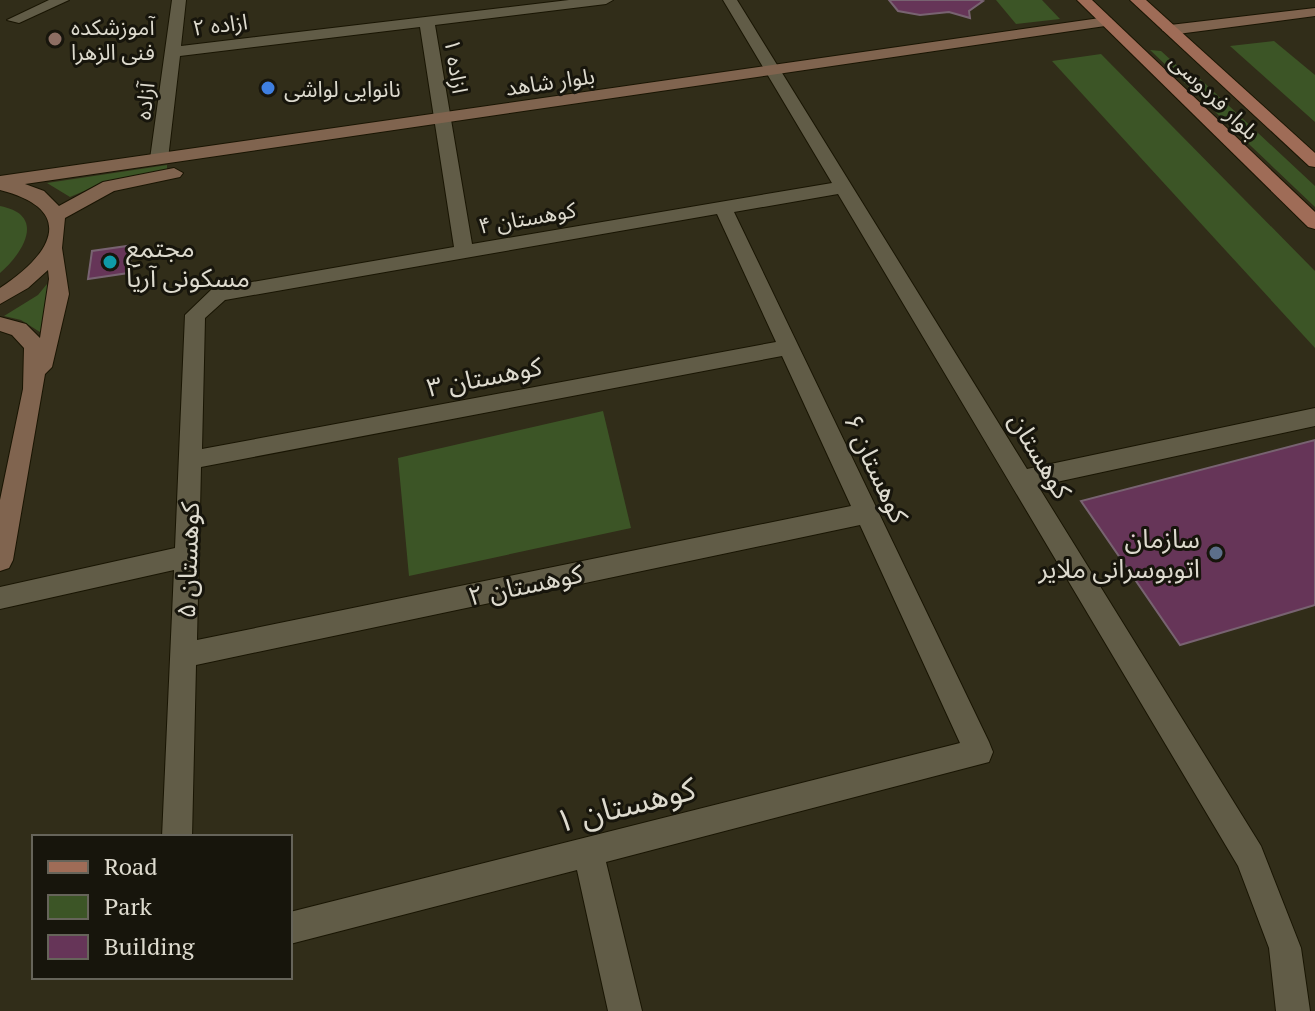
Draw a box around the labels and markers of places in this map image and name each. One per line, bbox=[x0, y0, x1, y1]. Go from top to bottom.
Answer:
place label: آموزشکده فنی الزهرا bbox=[71, 12, 156, 66]
marker: آموزشکده فنی الزهرا bbox=[46, 30, 64, 48]
place label: نانوایی لواشی bbox=[284, 74, 401, 103]
marker: نانوایی لواشی bbox=[259, 79, 277, 97]
place label: مجتمع مسکونی آریا bbox=[126, 230, 250, 294]
marker: مجتمع مسکونی آریا bbox=[101, 253, 119, 271]
place label: سازمان اتوبوسرانی ملایر bbox=[1038, 521, 1200, 585]
marker: سازمان اتوبوسرانی ملایر bbox=[1207, 544, 1225, 562]

